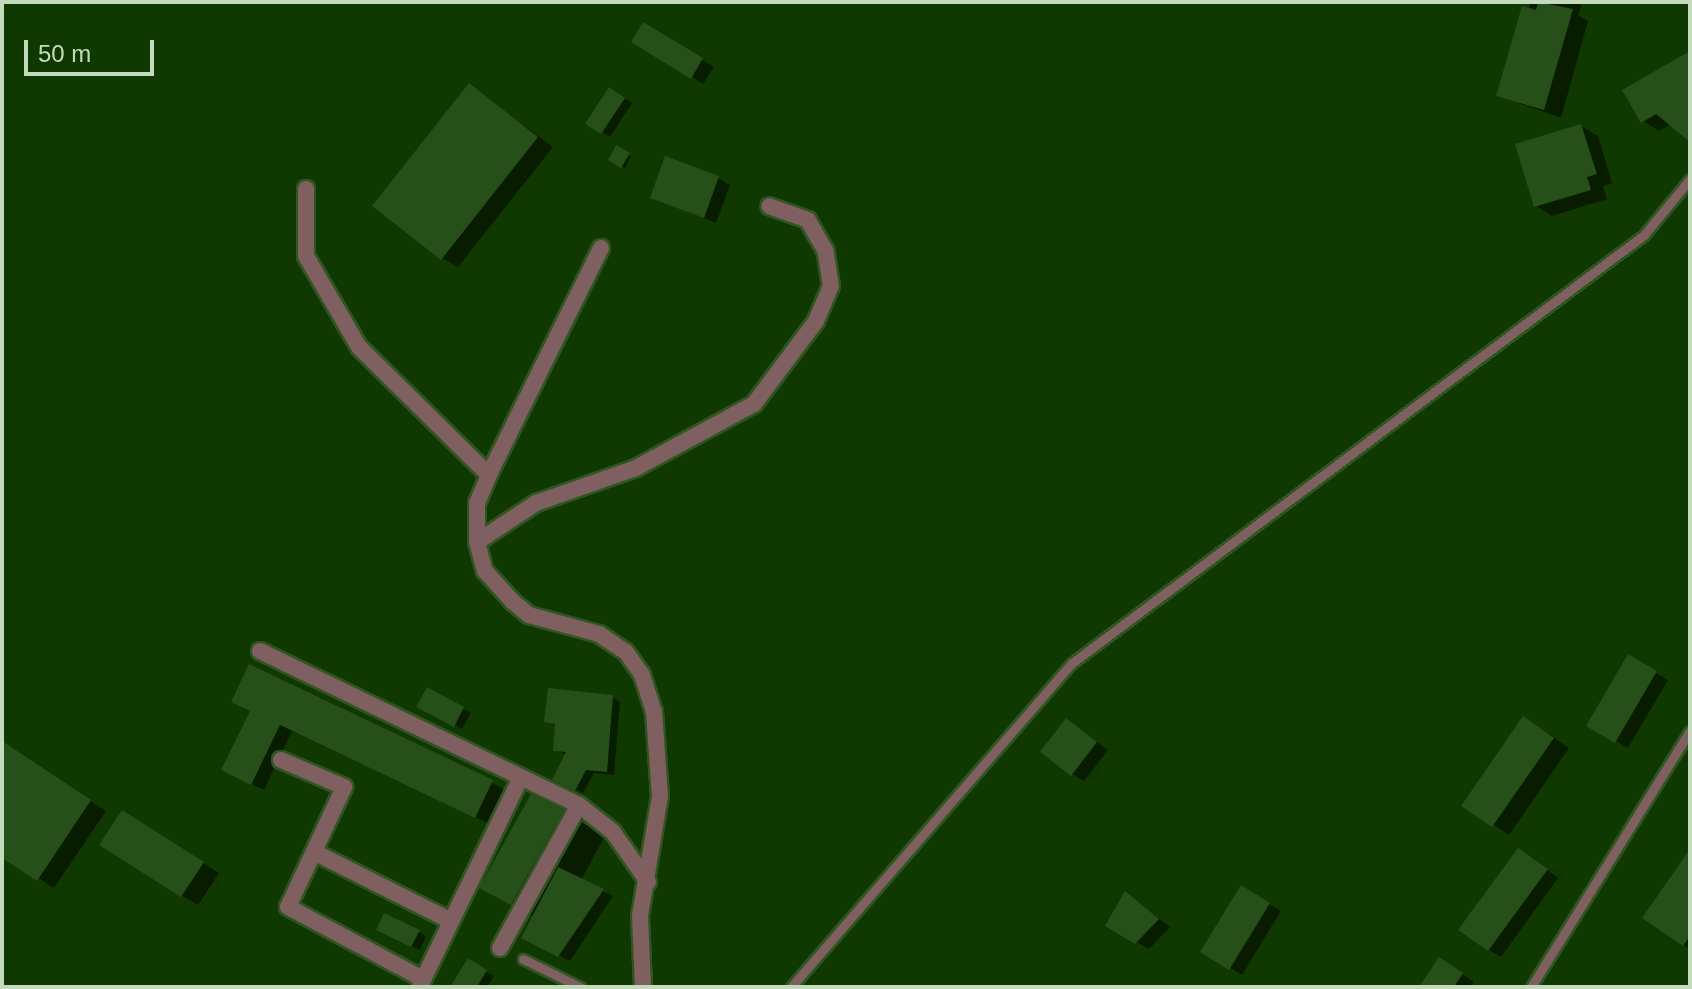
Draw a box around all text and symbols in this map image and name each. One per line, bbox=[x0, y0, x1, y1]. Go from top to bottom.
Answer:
scale bar bbox=[28, 24, 158, 74]
text: 50 m bbox=[38, 40, 91, 67]

